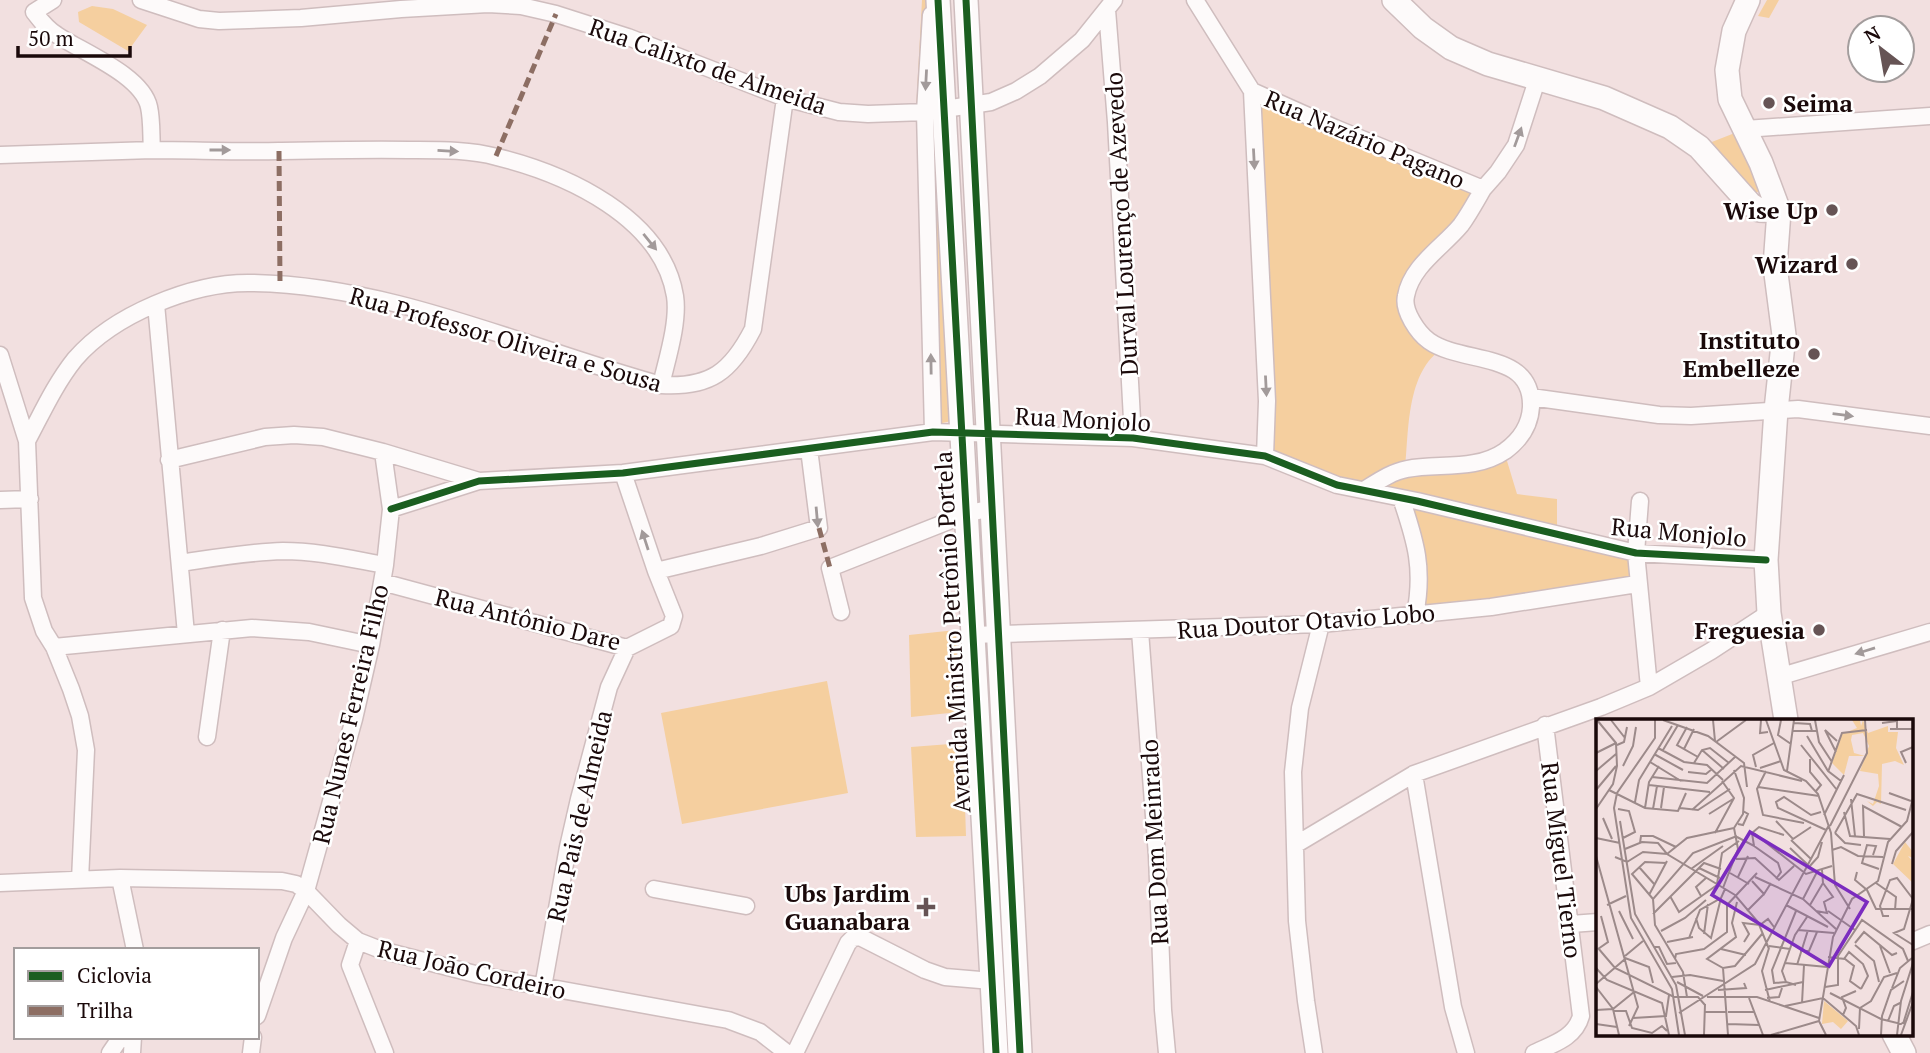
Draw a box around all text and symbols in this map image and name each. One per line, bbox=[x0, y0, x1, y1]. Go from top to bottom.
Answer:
street label: Rua Calixto de Almeida bbox=[585, 10, 831, 122]
scale bar bbox=[18, 14, 130, 58]
north arrow bbox=[1846, 14, 1916, 84]
text: N bbox=[1859, 19, 1885, 48]
text: 50 m bbox=[28, 24, 74, 52]
one-way arrow bbox=[921, 69, 932, 91]
street label: Durval Lourenço de Azevedo bbox=[1097, 71, 1145, 377]
street label: Rua Nazário Pagano bbox=[1260, 82, 1470, 196]
place label: Seima bbox=[1783, 87, 1853, 119]
marker: Seima bbox=[1761, 95, 1777, 111]
one-way arrow bbox=[1513, 127, 1524, 148]
one-way arrow bbox=[210, 145, 232, 156]
one-way arrow bbox=[437, 145, 459, 156]
one-way arrow bbox=[1249, 148, 1260, 170]
place label: Wise Up bbox=[1723, 194, 1818, 226]
marker: Wise Up bbox=[1824, 202, 1840, 218]
one-way arrow bbox=[642, 232, 657, 250]
place label: Wizard bbox=[1755, 248, 1839, 280]
marker: Wizard bbox=[1844, 256, 1860, 272]
street label: Rua Professor Oliveira e Sousa bbox=[346, 279, 666, 399]
place label: Instituto Embelleze bbox=[1683, 324, 1800, 384]
marker: Instituto Embelleze bbox=[1806, 346, 1822, 362]
one-way arrow bbox=[926, 353, 937, 375]
one-way arrow bbox=[1260, 375, 1271, 397]
street label: Rua Monjolo bbox=[1014, 399, 1152, 439]
one-way arrow bbox=[1833, 409, 1855, 420]
street label: Avenida Ministro Petrônio Portela bbox=[927, 450, 977, 814]
one-way arrow bbox=[812, 506, 823, 528]
street label: Rua Monjolo bbox=[1610, 510, 1748, 554]
one-way arrow bbox=[640, 529, 650, 550]
street label: Rua Antônio Dare bbox=[432, 580, 624, 658]
street label: Rua Nunes Ferreira Filho bbox=[305, 581, 395, 847]
street label: Rua Doutor Otavio Lobo bbox=[1176, 596, 1436, 646]
place label: Freguesia bbox=[1694, 614, 1806, 646]
marker: Freguesia bbox=[1811, 622, 1827, 638]
one-way arrow bbox=[1854, 647, 1875, 657]
street label: Rua Pais de Almeida bbox=[539, 707, 619, 925]
inset map bbox=[1596, 719, 1912, 1036]
street label: Rua Dom Meinrado bbox=[1133, 738, 1175, 946]
street label: Rua Miguel Tierno bbox=[1534, 760, 1590, 960]
place label: Ubs Jardim Guanabara bbox=[784, 877, 911, 937]
marker: Ubs Jardim Guanabara bbox=[916, 897, 936, 917]
street label: Rua João Cordeiro bbox=[375, 932, 569, 1006]
legend bbox=[14, 948, 259, 1039]
text: Ciclovia bbox=[77, 961, 152, 989]
text: Trilha bbox=[77, 996, 133, 1024]

